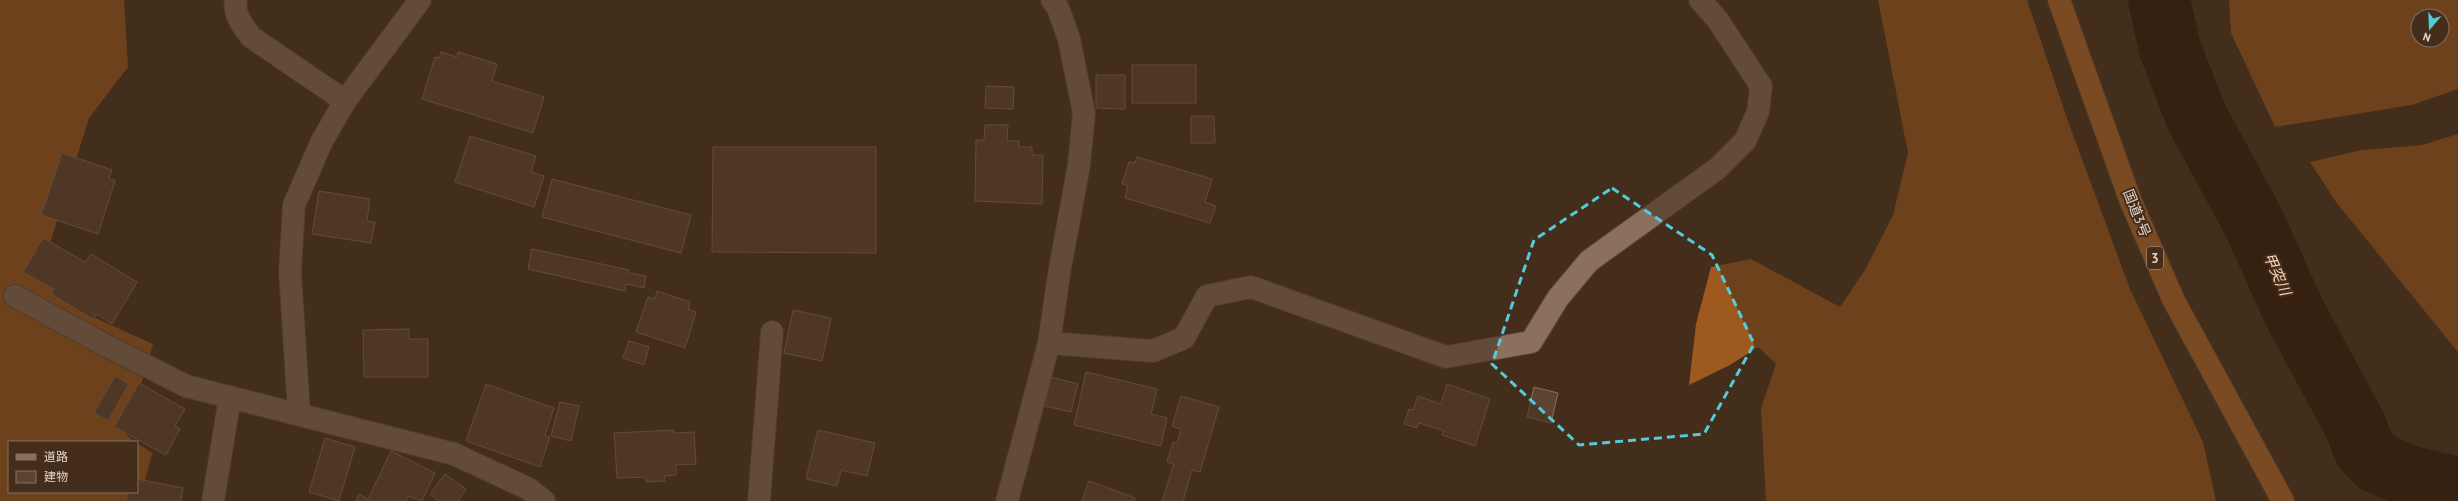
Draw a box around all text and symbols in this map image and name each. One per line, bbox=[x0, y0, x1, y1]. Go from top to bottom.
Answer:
north arrow bbox=[2410, 8, 2450, 48]
text: N bbox=[2421, 30, 2432, 45]
street label: 国道3号 bbox=[2119, 187, 2155, 239]
road number: 3 bbox=[2147, 247, 2163, 269]
water label: 甲突川 bbox=[2260, 249, 2296, 300]
legend bbox=[8, 441, 138, 493]
text: 道路 bbox=[44, 449, 68, 464]
text: 建物 bbox=[44, 469, 68, 484]

